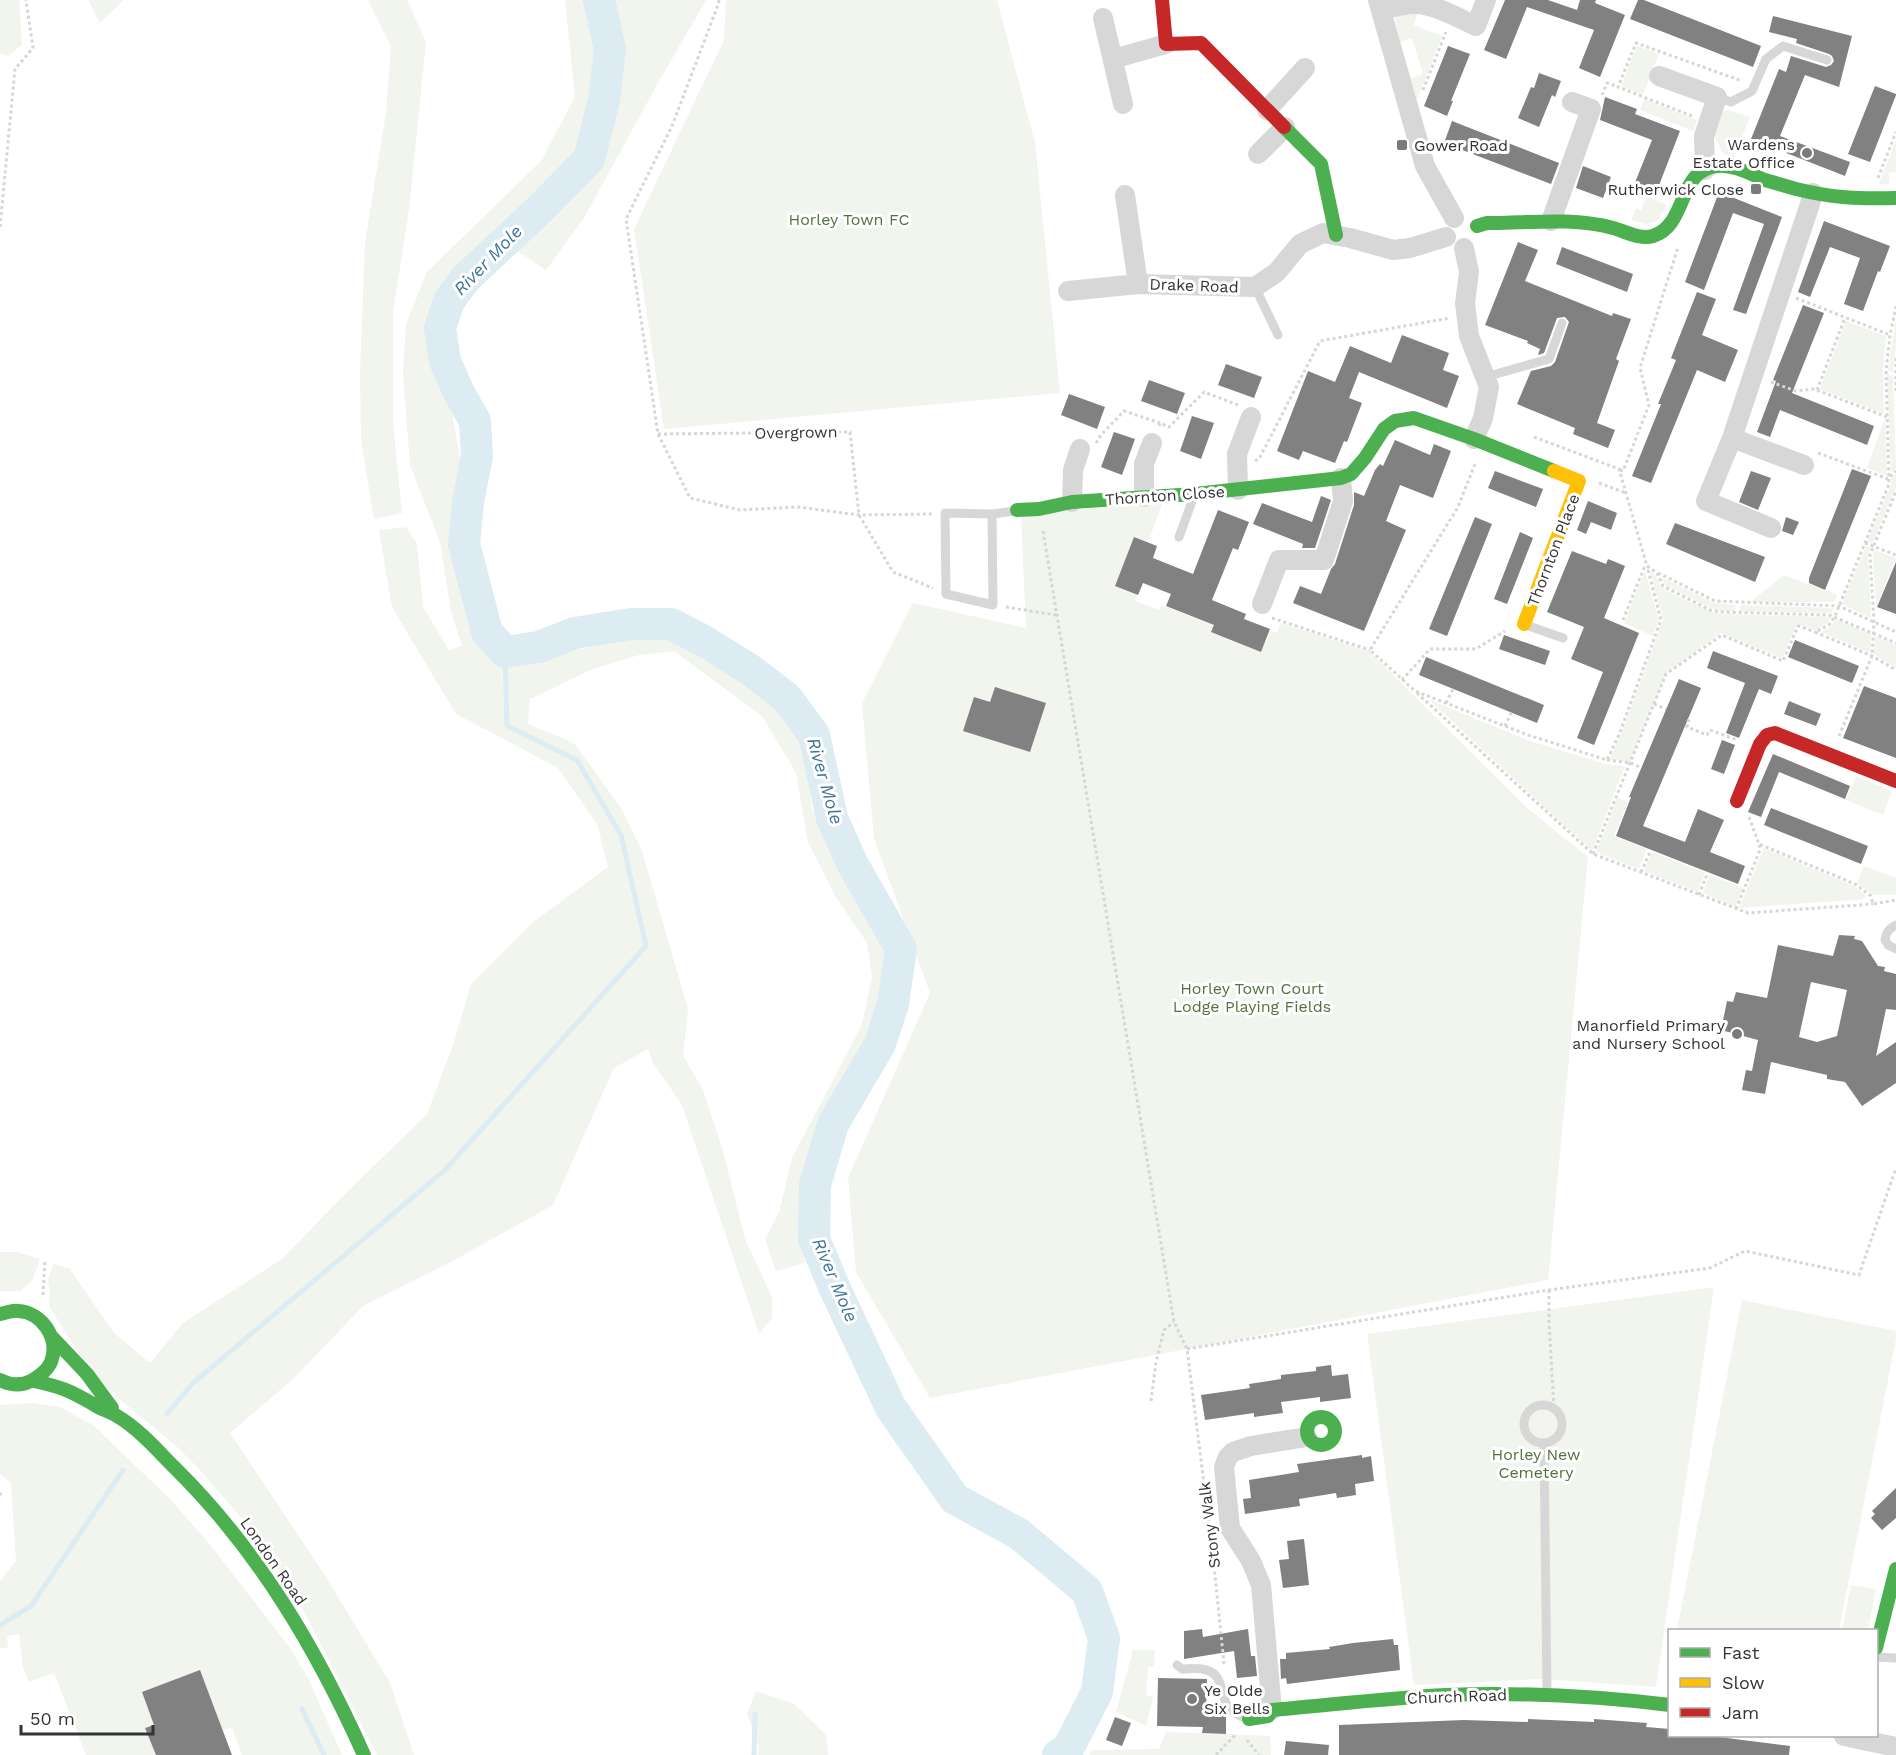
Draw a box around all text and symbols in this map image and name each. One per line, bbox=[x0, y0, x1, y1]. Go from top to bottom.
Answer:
place label: Wardens Estate Office bbox=[1693, 135, 1795, 172]
place label: Gower Road bbox=[1414, 136, 1508, 155]
marker: Gower Road bbox=[1395, 138, 1409, 152]
marker: Wardens Estate Office bbox=[1800, 146, 1814, 160]
place label: Rutherwick Close bbox=[1607, 180, 1744, 199]
marker: Rutherwick Close bbox=[1749, 182, 1763, 196]
park label: Horley Town FC bbox=[789, 210, 909, 229]
water label: River Mole bbox=[449, 220, 526, 299]
street label: Drake Road bbox=[1149, 274, 1239, 297]
street label: Overgrown bbox=[754, 422, 838, 443]
street label: Thornton Close bbox=[1105, 482, 1226, 509]
street label: Thornton Place bbox=[1523, 491, 1584, 609]
water label: River Mole bbox=[803, 735, 848, 827]
park label: Horley Town Court Lodge Playing Fields bbox=[1173, 979, 1331, 1016]
place label: Manorfield Primary and Nursery School bbox=[1572, 1016, 1726, 1053]
marker: Manorfield Primary and Nursery School bbox=[1730, 1027, 1744, 1041]
water label: River Mole bbox=[808, 1235, 863, 1325]
park label: Horley New Cemetery bbox=[1492, 1445, 1580, 1482]
street label: Stony Walk bbox=[1195, 1481, 1224, 1569]
street label: London Road bbox=[236, 1514, 311, 1609]
legend bbox=[1668, 1629, 1878, 1737]
text: Fast bbox=[1722, 1642, 1760, 1663]
text: Slow bbox=[1722, 1672, 1765, 1693]
place label: Ye Olde Six Bells bbox=[1204, 1681, 1270, 1718]
street label: Church Road bbox=[1407, 1685, 1508, 1708]
marker: Ye Olde Six Bells bbox=[1185, 1692, 1199, 1706]
scale bar bbox=[21, 1698, 153, 1736]
text: Jam bbox=[1722, 1702, 1759, 1723]
text: 50 m bbox=[30, 1708, 75, 1729]

